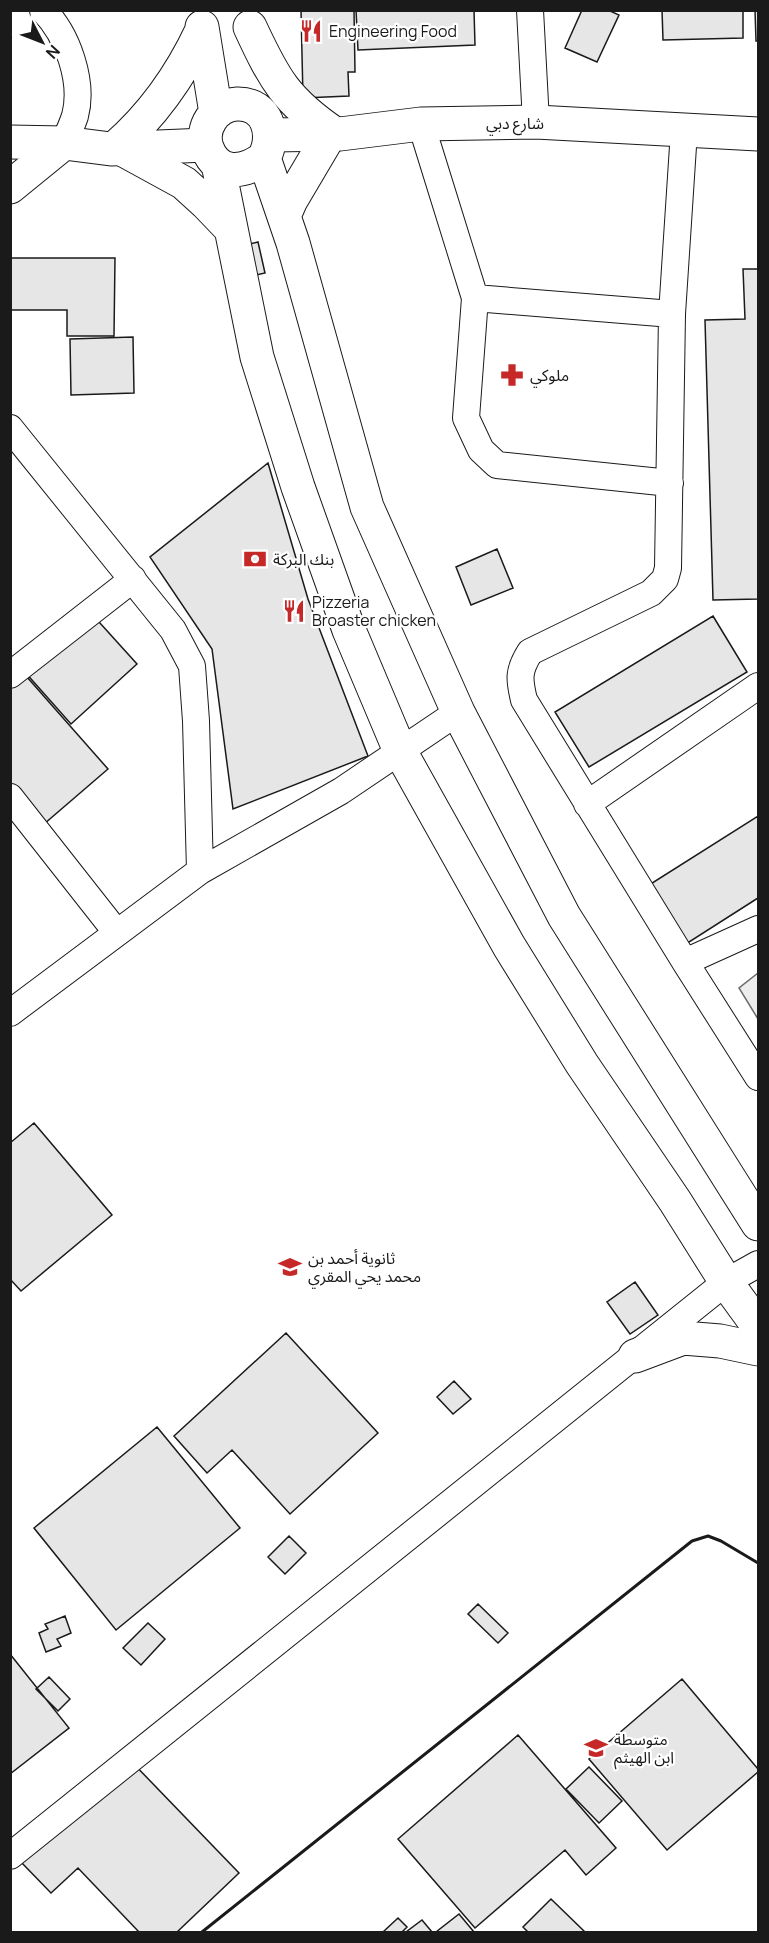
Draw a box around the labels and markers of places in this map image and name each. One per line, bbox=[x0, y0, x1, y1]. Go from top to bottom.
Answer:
restaurant icon: Engineering Food bbox=[298, 18, 324, 44]
place label: Engineering Food bbox=[329, 20, 457, 42]
pharmacy icon: ملوكي bbox=[499, 362, 525, 388]
place label: ملوكي bbox=[530, 364, 569, 388]
bank icon: بنك البركة bbox=[242, 546, 268, 572]
place label: بنك البركة bbox=[273, 548, 334, 570]
place label: Pizzeria Broaster chicken bbox=[312, 591, 436, 631]
restaurant icon: Pizzeria Broaster chicken bbox=[281, 598, 307, 624]
place label: ثانوية أحمد بن محمد يحي المقري bbox=[308, 1247, 421, 1289]
school or university icon: ثانوية أحمد بن محمد يحي المقري bbox=[277, 1254, 303, 1280]
place label: متوسطة ابن الهيثم bbox=[614, 1728, 674, 1770]
school or university icon: متوسطة ابن الهيثم bbox=[583, 1735, 609, 1761]

